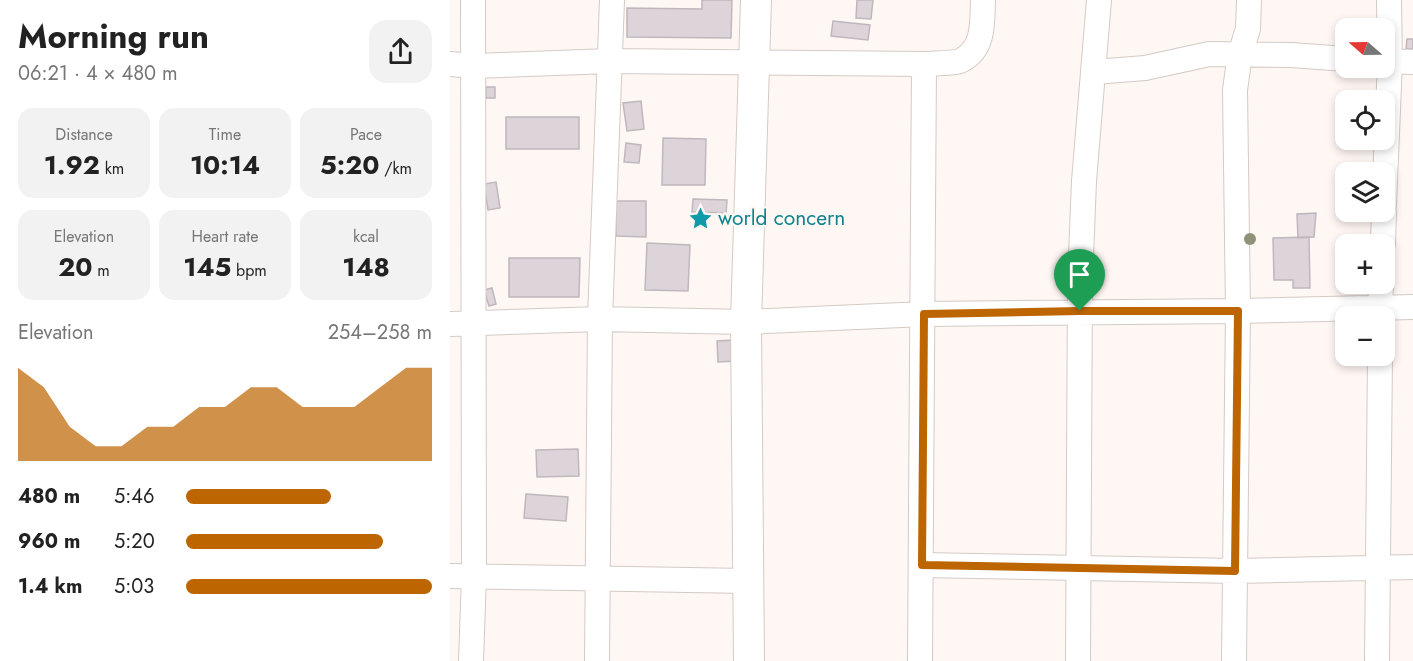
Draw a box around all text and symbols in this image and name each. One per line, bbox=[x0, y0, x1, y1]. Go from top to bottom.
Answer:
text: Morning run bbox=[18, 13, 209, 60]
north arrow bbox=[1335, 18, 1395, 78]
map controls bbox=[1335, 18, 1395, 366]
button: share bbox=[369, 20, 432, 83]
text: 06:21 · 4 × 480 m bbox=[18, 59, 178, 88]
button: locate bbox=[1335, 90, 1395, 150]
text: Distance bbox=[55, 123, 113, 146]
text: Time bbox=[209, 123, 241, 146]
text: Pace bbox=[350, 123, 382, 146]
text: 1.92 bbox=[44, 146, 100, 184]
text: 10:14 bbox=[190, 146, 260, 184]
text: 5:20 bbox=[320, 146, 379, 184]
text: km bbox=[100, 157, 124, 180]
text: /km bbox=[379, 157, 412, 180]
button: layers bbox=[1335, 162, 1395, 222]
place label: world concern bbox=[718, 203, 845, 233]
place icon: world concern bbox=[687, 205, 713, 231]
text: Elevation bbox=[54, 225, 114, 248]
text: Heart rate bbox=[192, 225, 258, 248]
text: kcal bbox=[353, 225, 379, 248]
button: + bbox=[1335, 234, 1395, 294]
text: 20 bbox=[58, 248, 93, 286]
text: 145 bbox=[183, 248, 231, 286]
text: 148 bbox=[342, 248, 390, 286]
pin bbox=[1054, 249, 1105, 311]
icon: arrive bbox=[1063, 258, 1096, 291]
text: m bbox=[93, 259, 110, 282]
text: bpm bbox=[231, 259, 267, 282]
button: − bbox=[1335, 306, 1395, 366]
text: Elevation bbox=[18, 318, 93, 347]
text: 254–258 m bbox=[328, 318, 432, 347]
text: 480 m bbox=[18, 482, 80, 511]
text: 5:46 bbox=[114, 482, 154, 511]
text: 960 m bbox=[18, 527, 80, 556]
text: 5:20 bbox=[114, 527, 155, 556]
text: 1.4 km bbox=[18, 572, 83, 601]
text: 5:03 bbox=[114, 572, 154, 601]

